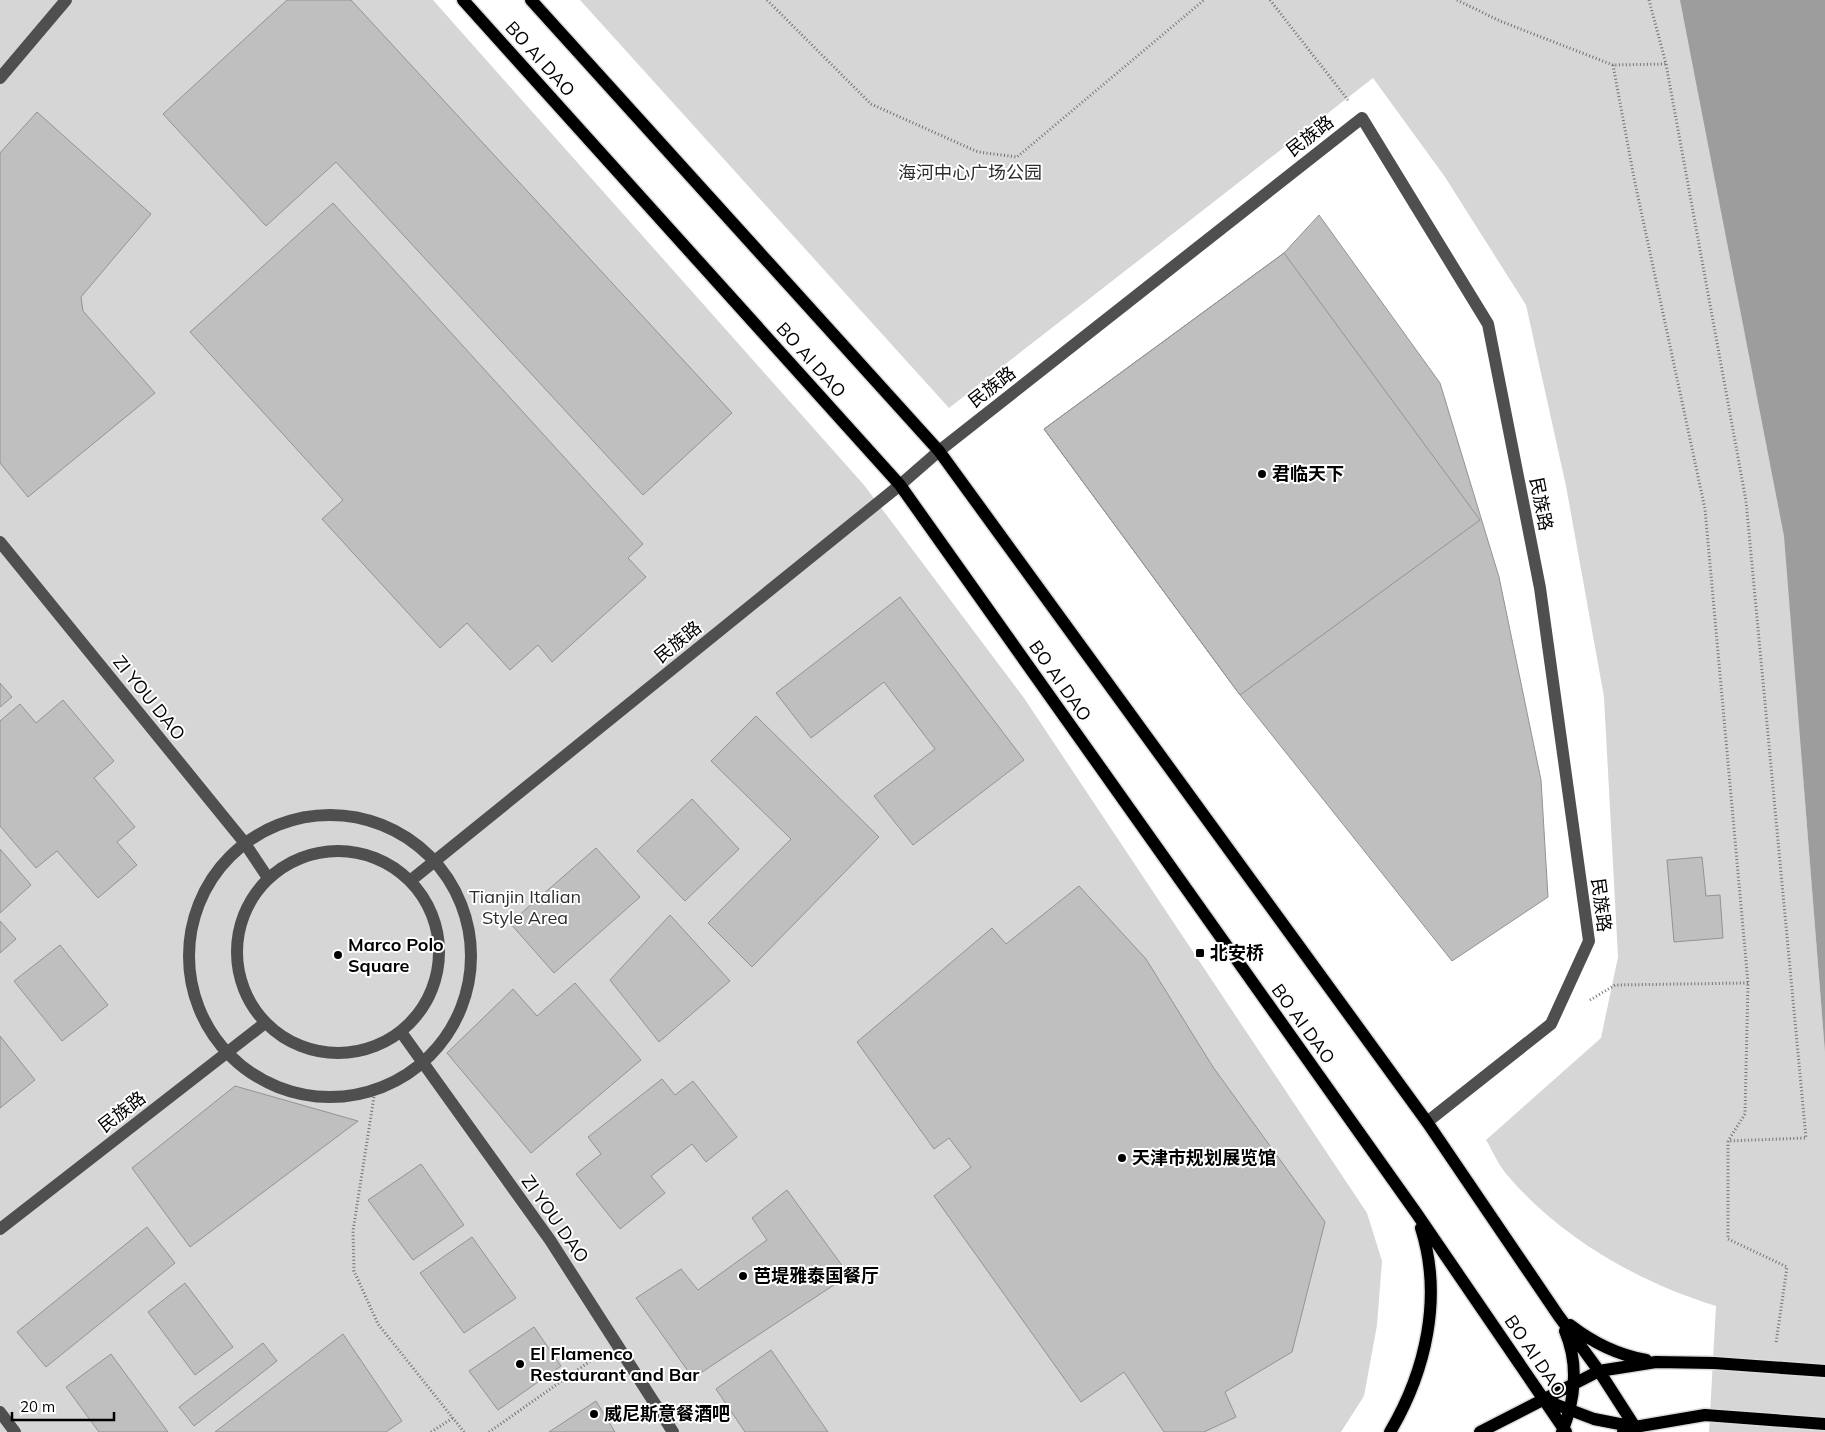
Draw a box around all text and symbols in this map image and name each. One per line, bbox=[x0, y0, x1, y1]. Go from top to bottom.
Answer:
street label: BO AI DAO bbox=[501, 16, 580, 101]
street label: 民族路 bbox=[1281, 110, 1338, 161]
park label: 海河中心广场公园 bbox=[898, 161, 1042, 184]
street label: BO AI DAO bbox=[772, 317, 851, 402]
street label: 民族路 bbox=[963, 361, 1020, 412]
place label: 君临天下 bbox=[1272, 462, 1344, 485]
marker: 君临天下 bbox=[1256, 468, 1268, 480]
street label: 民族路 bbox=[1525, 475, 1558, 533]
street label: 民族路 bbox=[649, 616, 706, 668]
street label: BO AI DAO bbox=[1024, 636, 1097, 726]
street label: ZI YOU DAO bbox=[108, 651, 190, 745]
street label: 民族路 bbox=[1587, 877, 1616, 933]
park label: Tianjin Italian Style Area bbox=[469, 885, 581, 929]
place label: Marco Polo Square bbox=[348, 933, 444, 977]
place label: 北安桥 bbox=[1210, 941, 1264, 964]
marker: 北安桥 bbox=[1194, 947, 1206, 959]
marker: Marco Polo Square bbox=[332, 949, 344, 961]
street label: BO AI DAO bbox=[1267, 979, 1340, 1068]
street label: 民族路 bbox=[93, 1086, 150, 1137]
place label: 天津市规划展览馆 bbox=[1132, 1146, 1276, 1169]
marker: 天津市规划展览馆 bbox=[1116, 1152, 1128, 1164]
street label: ZI YOU DAO bbox=[517, 1170, 594, 1267]
place label: 芭堤雅泰国餐厅 bbox=[753, 1264, 879, 1287]
marker: 芭堤雅泰国餐厅 bbox=[737, 1270, 749, 1282]
street label: BO AI DAO bbox=[1500, 1311, 1571, 1401]
place label: El Flamenco Restaurant and Bar bbox=[530, 1342, 700, 1386]
marker: El Flamenco Restaurant and Bar bbox=[514, 1358, 526, 1370]
scale bar bbox=[12, 1390, 115, 1422]
text: 20 m bbox=[20, 1397, 55, 1416]
place label: 威尼斯意餐酒吧 bbox=[604, 1402, 730, 1425]
marker: 威尼斯意餐酒吧 bbox=[588, 1408, 600, 1420]

